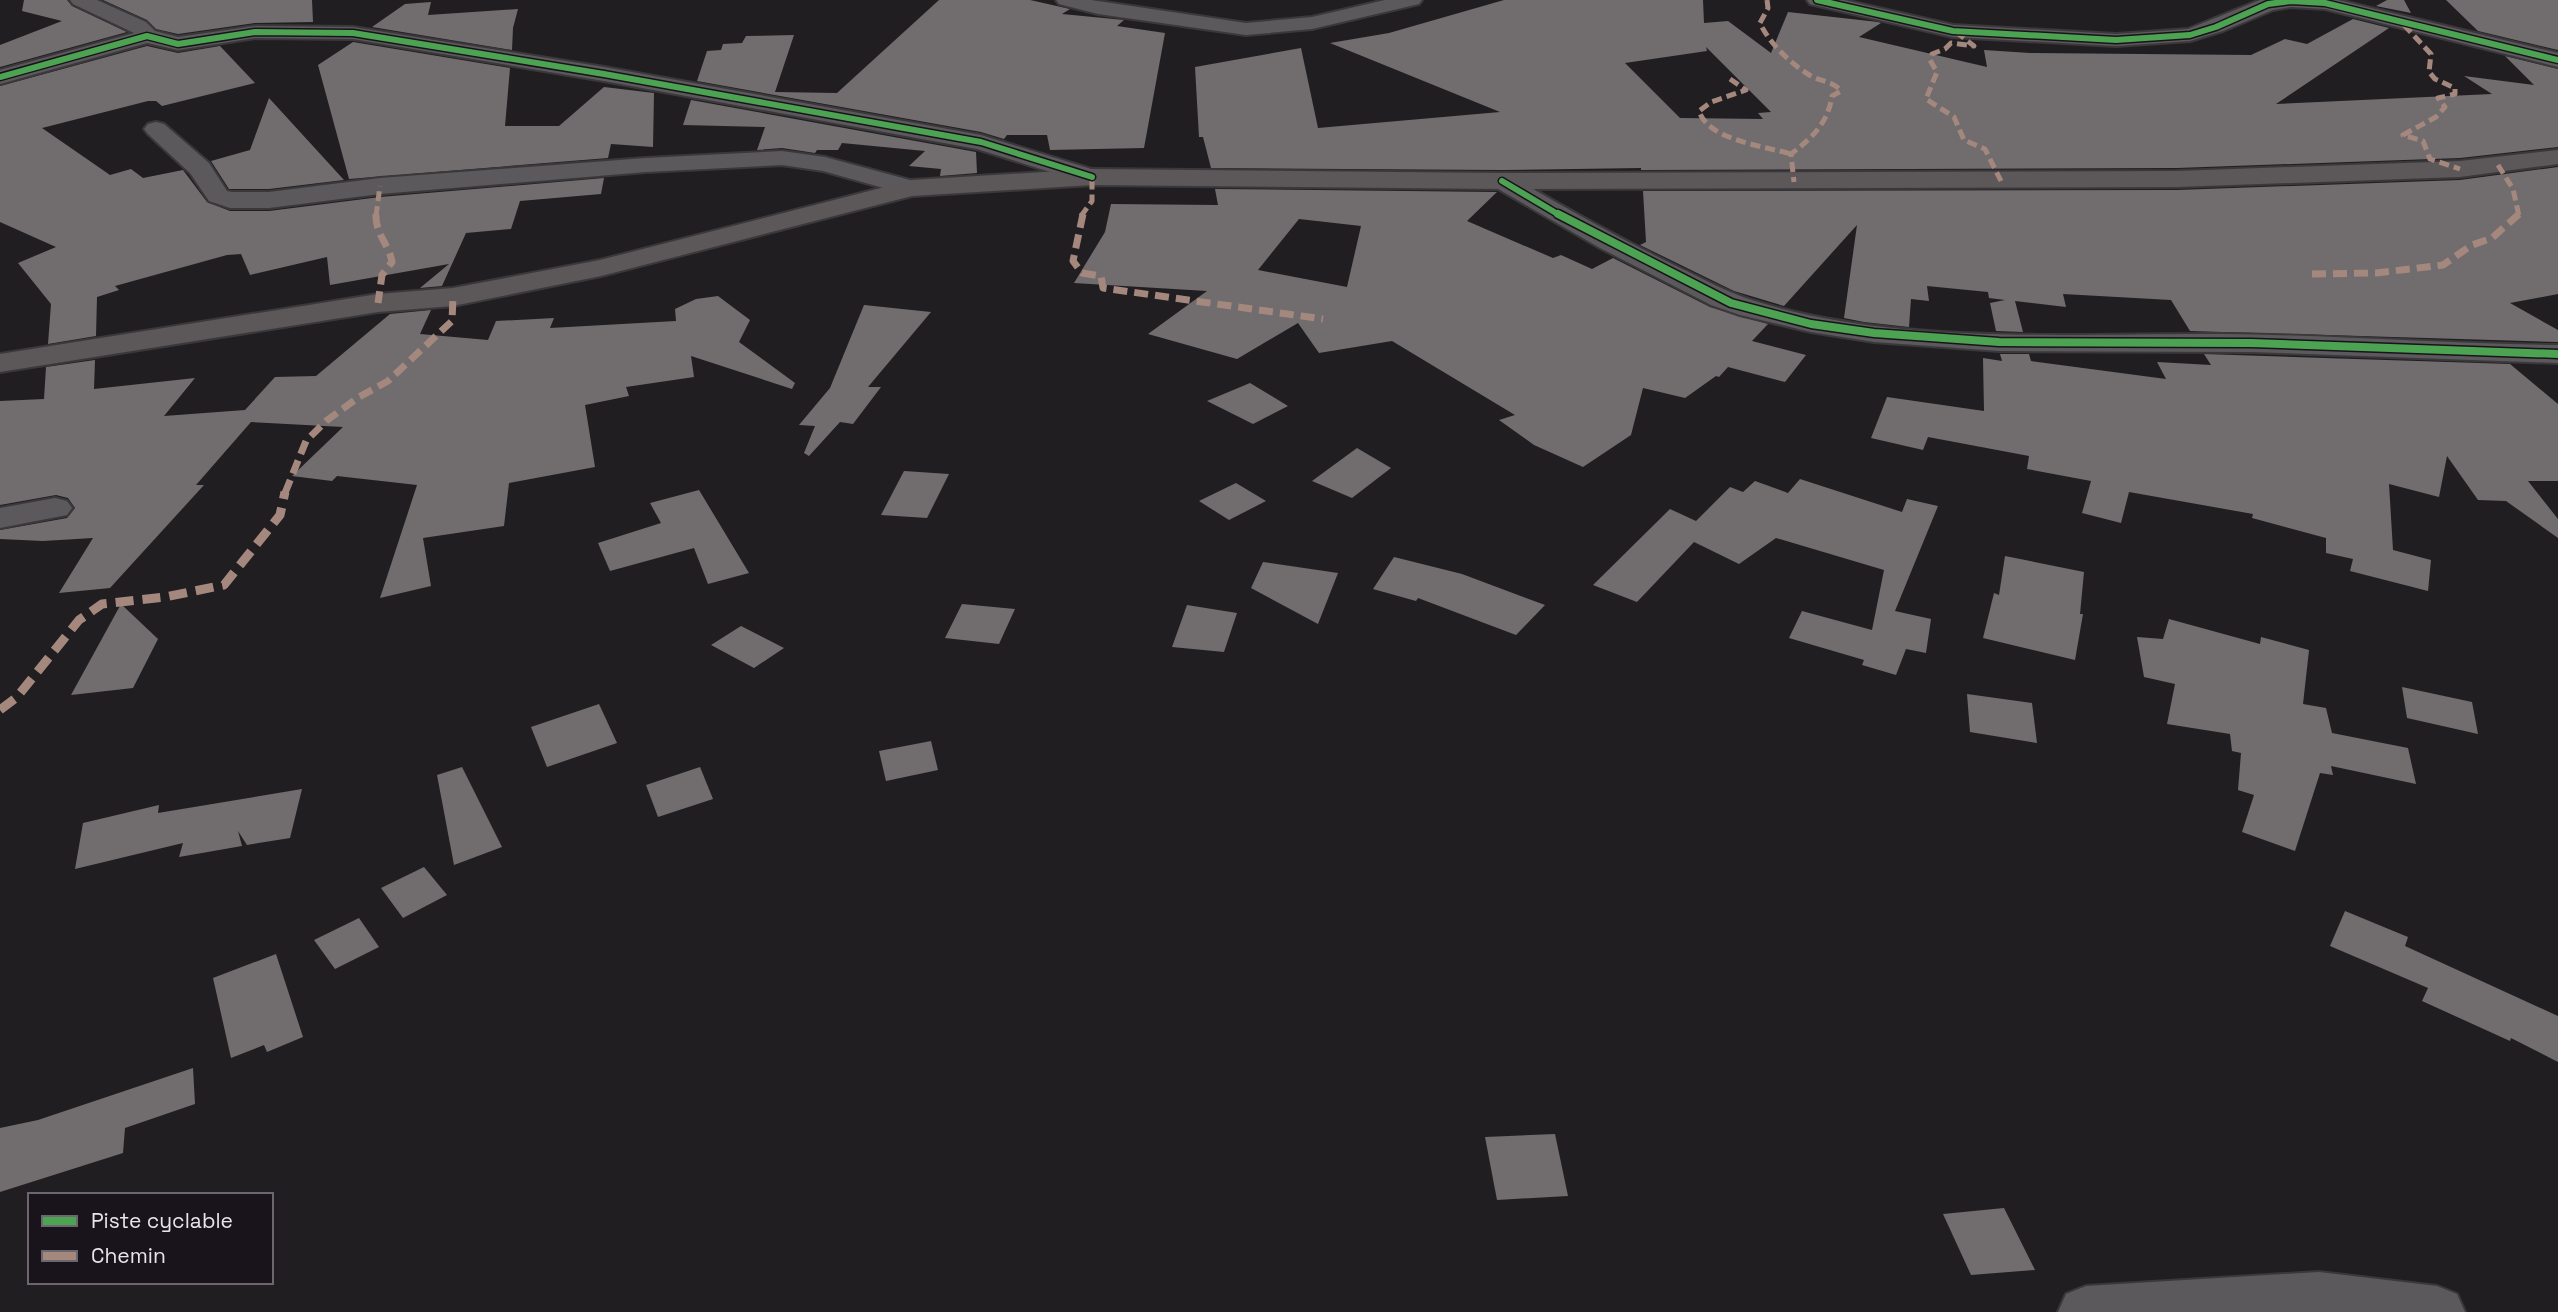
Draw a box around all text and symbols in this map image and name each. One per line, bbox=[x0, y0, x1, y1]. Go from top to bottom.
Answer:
legend bbox=[28, 1193, 273, 1284]
text: Piste cyclable bbox=[91, 1207, 233, 1234]
text: Chemin bbox=[91, 1242, 166, 1269]

